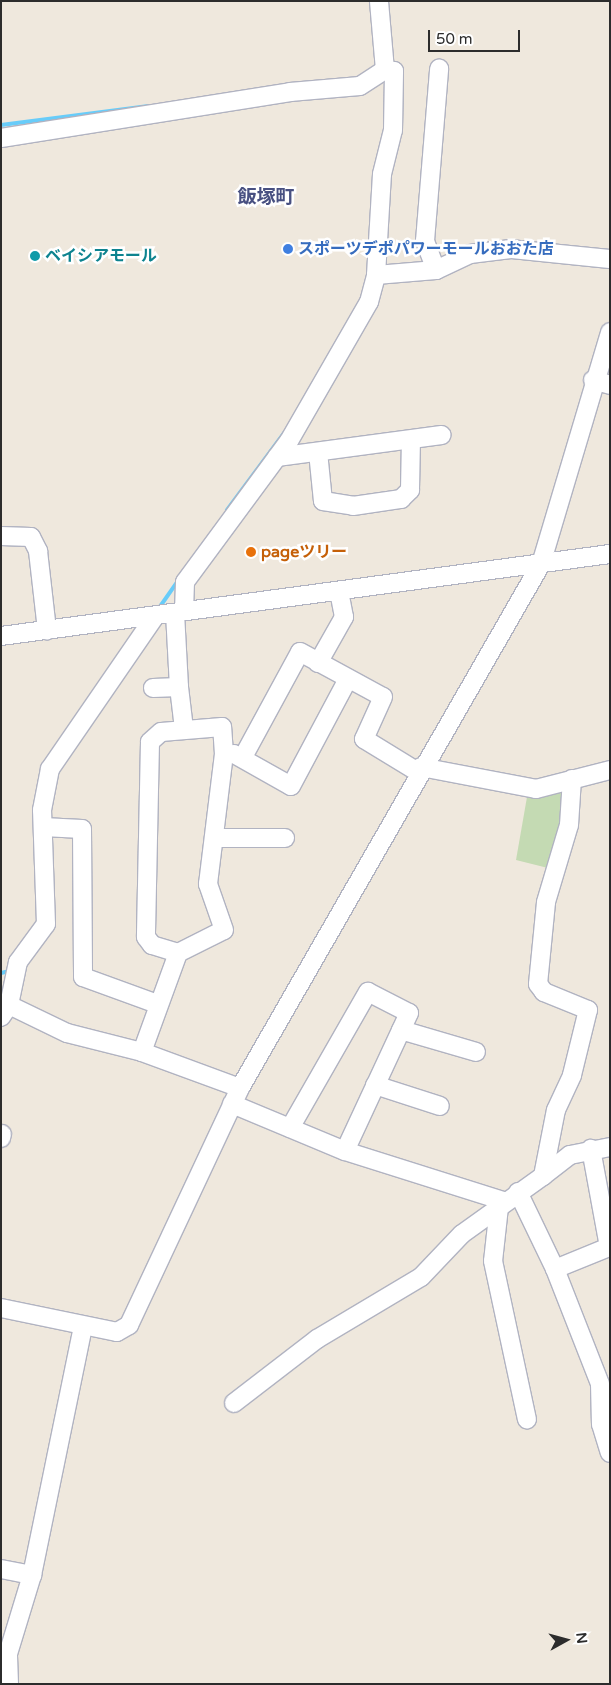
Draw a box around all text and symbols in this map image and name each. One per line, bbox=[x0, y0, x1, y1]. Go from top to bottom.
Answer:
scale bar bbox=[431, 20, 524, 52]
text: 50 m bbox=[436, 30, 473, 48]
district label: 飯塚町 bbox=[238, 187, 294, 209]
place label: スポーツデポパワーモールおおた店 bbox=[298, 239, 554, 259]
marker: スポーツデポパワーモールおおた店 bbox=[282, 243, 294, 255]
place label: ベイシアモール bbox=[45, 246, 157, 266]
marker: ベイシアモール bbox=[29, 250, 41, 262]
place label: pageツリー bbox=[261, 542, 347, 562]
marker: pageツリー bbox=[245, 546, 257, 558]
north arrow bbox=[541, 1615, 591, 1665]
text: N bbox=[572, 1631, 591, 1645]

